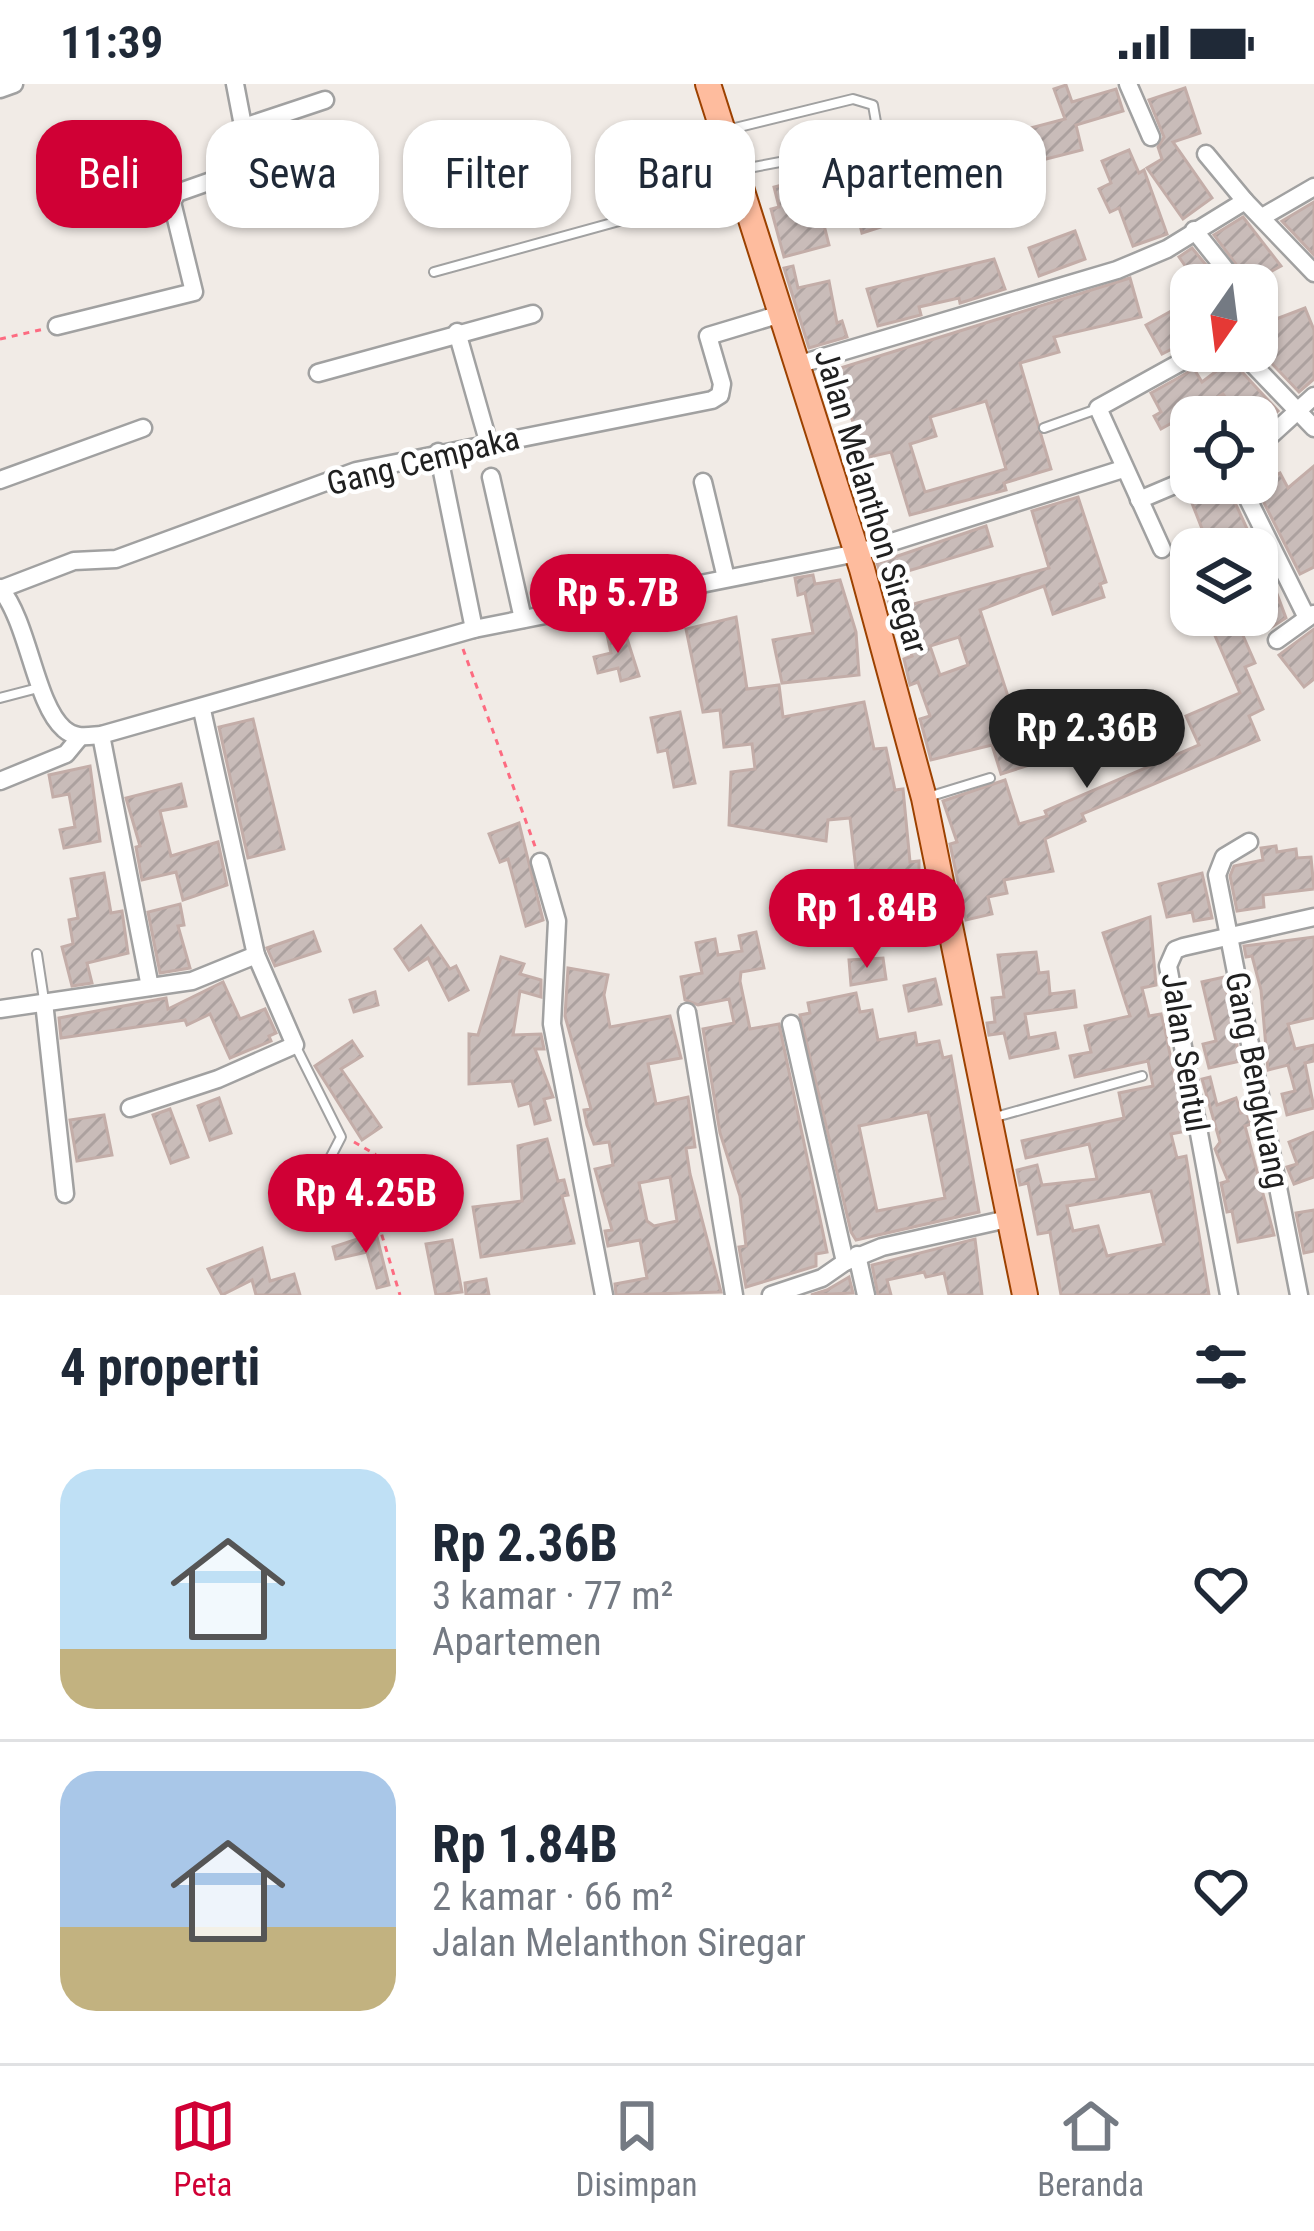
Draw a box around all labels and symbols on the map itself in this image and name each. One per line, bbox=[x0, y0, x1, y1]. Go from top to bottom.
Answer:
north arrow bbox=[1170, 264, 1278, 372]
street label: Jalan Melanthon Siregar bbox=[807, 344, 936, 658]
street label: Gang Cempaka bbox=[323, 418, 523, 503]
pin: Rp 5.7B bbox=[507, 554, 729, 656]
pin: Rp 2.36B bbox=[963, 689, 1211, 791]
pin: Rp 1.84B bbox=[743, 869, 991, 971]
street label: Gang Bengkuang bbox=[1217, 969, 1298, 1192]
street label: Jalan Sentul bbox=[1154, 970, 1217, 1134]
pin: Rp 4.25B bbox=[242, 1154, 490, 1256]

